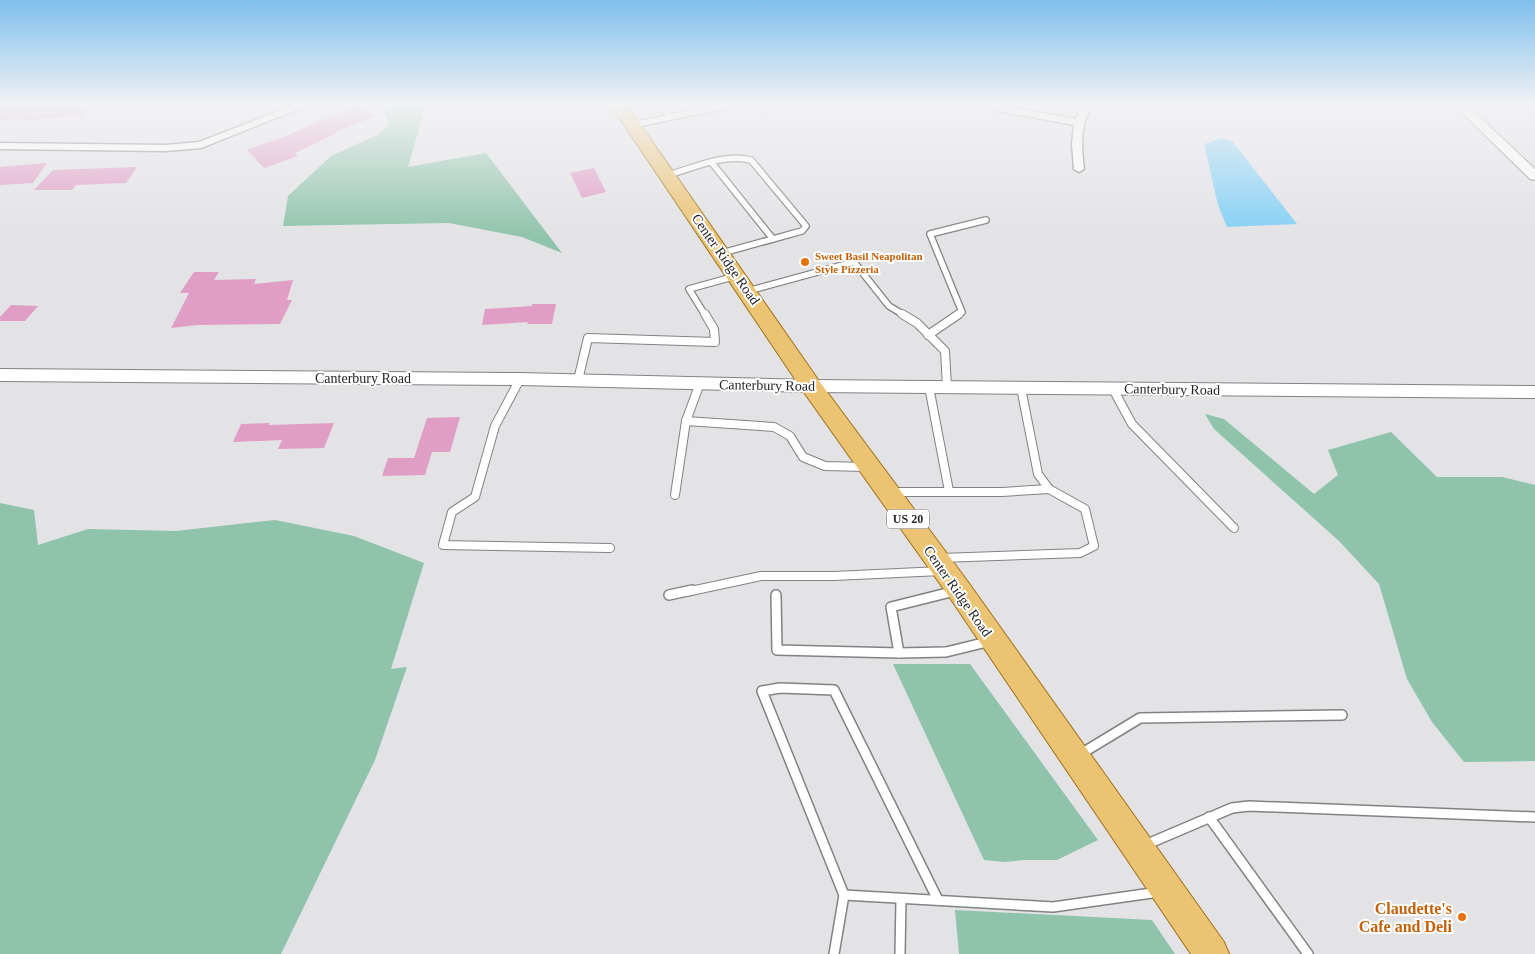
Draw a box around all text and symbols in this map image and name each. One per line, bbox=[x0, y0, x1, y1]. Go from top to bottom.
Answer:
street label: Center Ridge Road bbox=[689, 211, 763, 308]
place label: Sweet Basil Neapolitan Style Pizzeria bbox=[815, 250, 923, 275]
marker: Sweet Basil Neapolitan Style Pizzeria bbox=[799, 256, 811, 268]
street label: Canterbury Road bbox=[315, 371, 411, 386]
street label: Canterbury Road bbox=[719, 377, 815, 394]
street label: Canterbury Road bbox=[1124, 381, 1220, 398]
road number: US 20 bbox=[887, 509, 929, 528]
street label: Center Ridge Road bbox=[921, 543, 995, 640]
place label: Claudette's Cafe and Deli bbox=[1359, 900, 1453, 935]
marker: Claudette's Cafe and Deli bbox=[1456, 911, 1468, 923]

